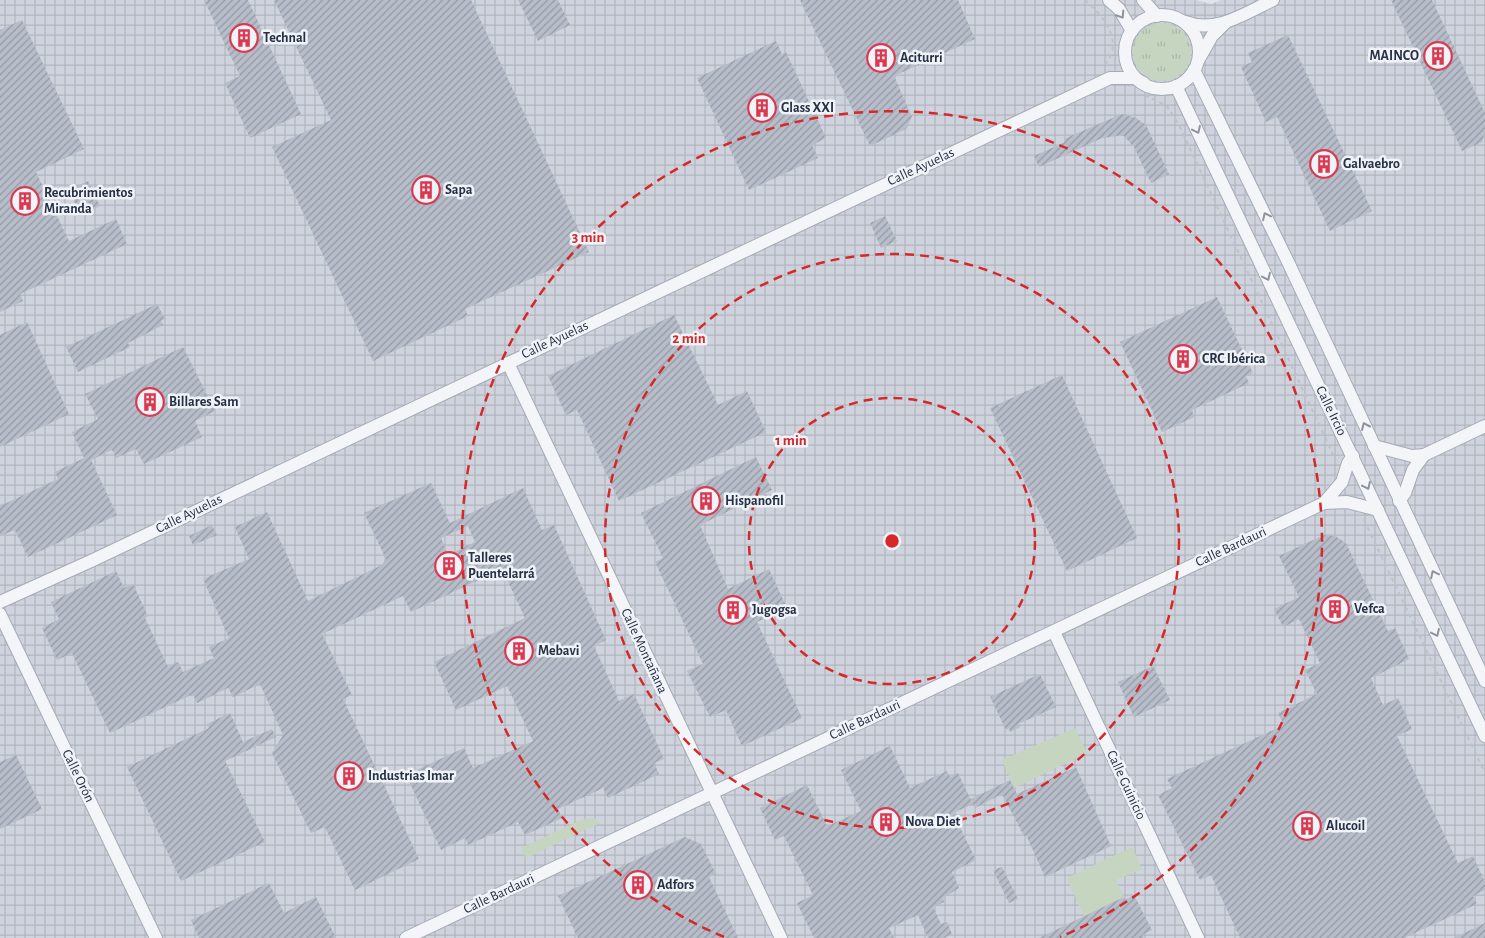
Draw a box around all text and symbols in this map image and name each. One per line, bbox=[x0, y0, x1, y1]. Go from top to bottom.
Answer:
one-way arrow bbox=[1115, 9, 1125, 18]
building icon: Technal bbox=[229, 23, 259, 53]
place label: Technal bbox=[263, 31, 306, 45]
building icon: MAINCO bbox=[1423, 41, 1453, 71]
building icon: Aciturri bbox=[866, 43, 896, 73]
place label: MAINCO bbox=[1369, 49, 1419, 63]
place label: Aciturri bbox=[900, 51, 943, 65]
building icon: Glass XXI bbox=[747, 93, 777, 123]
place label: Glass XXI bbox=[781, 101, 834, 115]
one-way arrow bbox=[1191, 125, 1202, 134]
street label: Calle Ayuelas bbox=[885, 145, 957, 189]
building icon: Galvaebro bbox=[1309, 149, 1339, 179]
place label: Galvaebro bbox=[1343, 157, 1400, 171]
building icon: Sapa bbox=[411, 175, 441, 205]
place label: Sapa bbox=[445, 183, 473, 197]
building icon: Recubrimientos Miranda bbox=[10, 186, 40, 216]
place label: Recubrimientos Miranda bbox=[44, 186, 133, 216]
one-way arrow bbox=[1261, 212, 1272, 221]
text: 3 min bbox=[572, 230, 604, 245]
one-way arrow bbox=[1260, 272, 1271, 281]
street label: Calle Ayuelas bbox=[519, 318, 591, 362]
text: 2 min bbox=[672, 331, 706, 346]
building icon: CRC Ibérica bbox=[1168, 344, 1198, 374]
place label: CRC Ibérica bbox=[1202, 352, 1266, 366]
street label: Calle Ircio bbox=[1313, 384, 1349, 438]
building icon: Billares Sam bbox=[135, 387, 165, 417]
place label: Billares Sam bbox=[169, 395, 238, 409]
one-way arrow bbox=[1361, 422, 1371, 431]
text: 1 min bbox=[775, 433, 807, 448]
one-way arrow bbox=[1361, 481, 1371, 490]
building icon: Hispanofil bbox=[691, 486, 721, 516]
street label: Calle Ayuelas bbox=[154, 492, 224, 536]
place label: Hispanofil bbox=[725, 494, 784, 508]
street label: Calle Bardauri bbox=[1193, 525, 1269, 569]
centre of rings bbox=[883, 532, 901, 550]
building icon: Talleres Puentelarrá bbox=[434, 551, 464, 581]
place label: Talleres Puentelarrá bbox=[468, 551, 535, 581]
one-way arrow bbox=[1429, 570, 1440, 579]
building icon: Vefca bbox=[1320, 594, 1350, 624]
building icon: Jugogsa bbox=[718, 595, 748, 625]
place label: Vefca bbox=[1354, 602, 1385, 616]
place label: Jugogsa bbox=[752, 603, 797, 617]
street label: Calle Montañana bbox=[618, 606, 670, 696]
one-way arrow bbox=[1430, 628, 1440, 637]
building icon: Mebavi bbox=[504, 636, 534, 666]
place label: Mebavi bbox=[538, 644, 579, 658]
street label: Calle Bardauri bbox=[827, 698, 903, 742]
street label: Calle Orón bbox=[59, 747, 97, 805]
street label: Calle Guinicio bbox=[1104, 748, 1148, 822]
building icon: Industrias Imar bbox=[334, 761, 364, 791]
place label: Industrias Imar bbox=[368, 769, 454, 783]
building icon: Nova Diet bbox=[871, 807, 901, 837]
building icon: Alucoil bbox=[1292, 811, 1322, 841]
place label: Nova Diet bbox=[905, 815, 961, 829]
place label: Alucoil bbox=[1326, 819, 1365, 833]
building icon: Adfors bbox=[623, 870, 653, 900]
street label: Calle Bardauri bbox=[461, 872, 537, 916]
place label: Adfors bbox=[657, 878, 694, 892]

